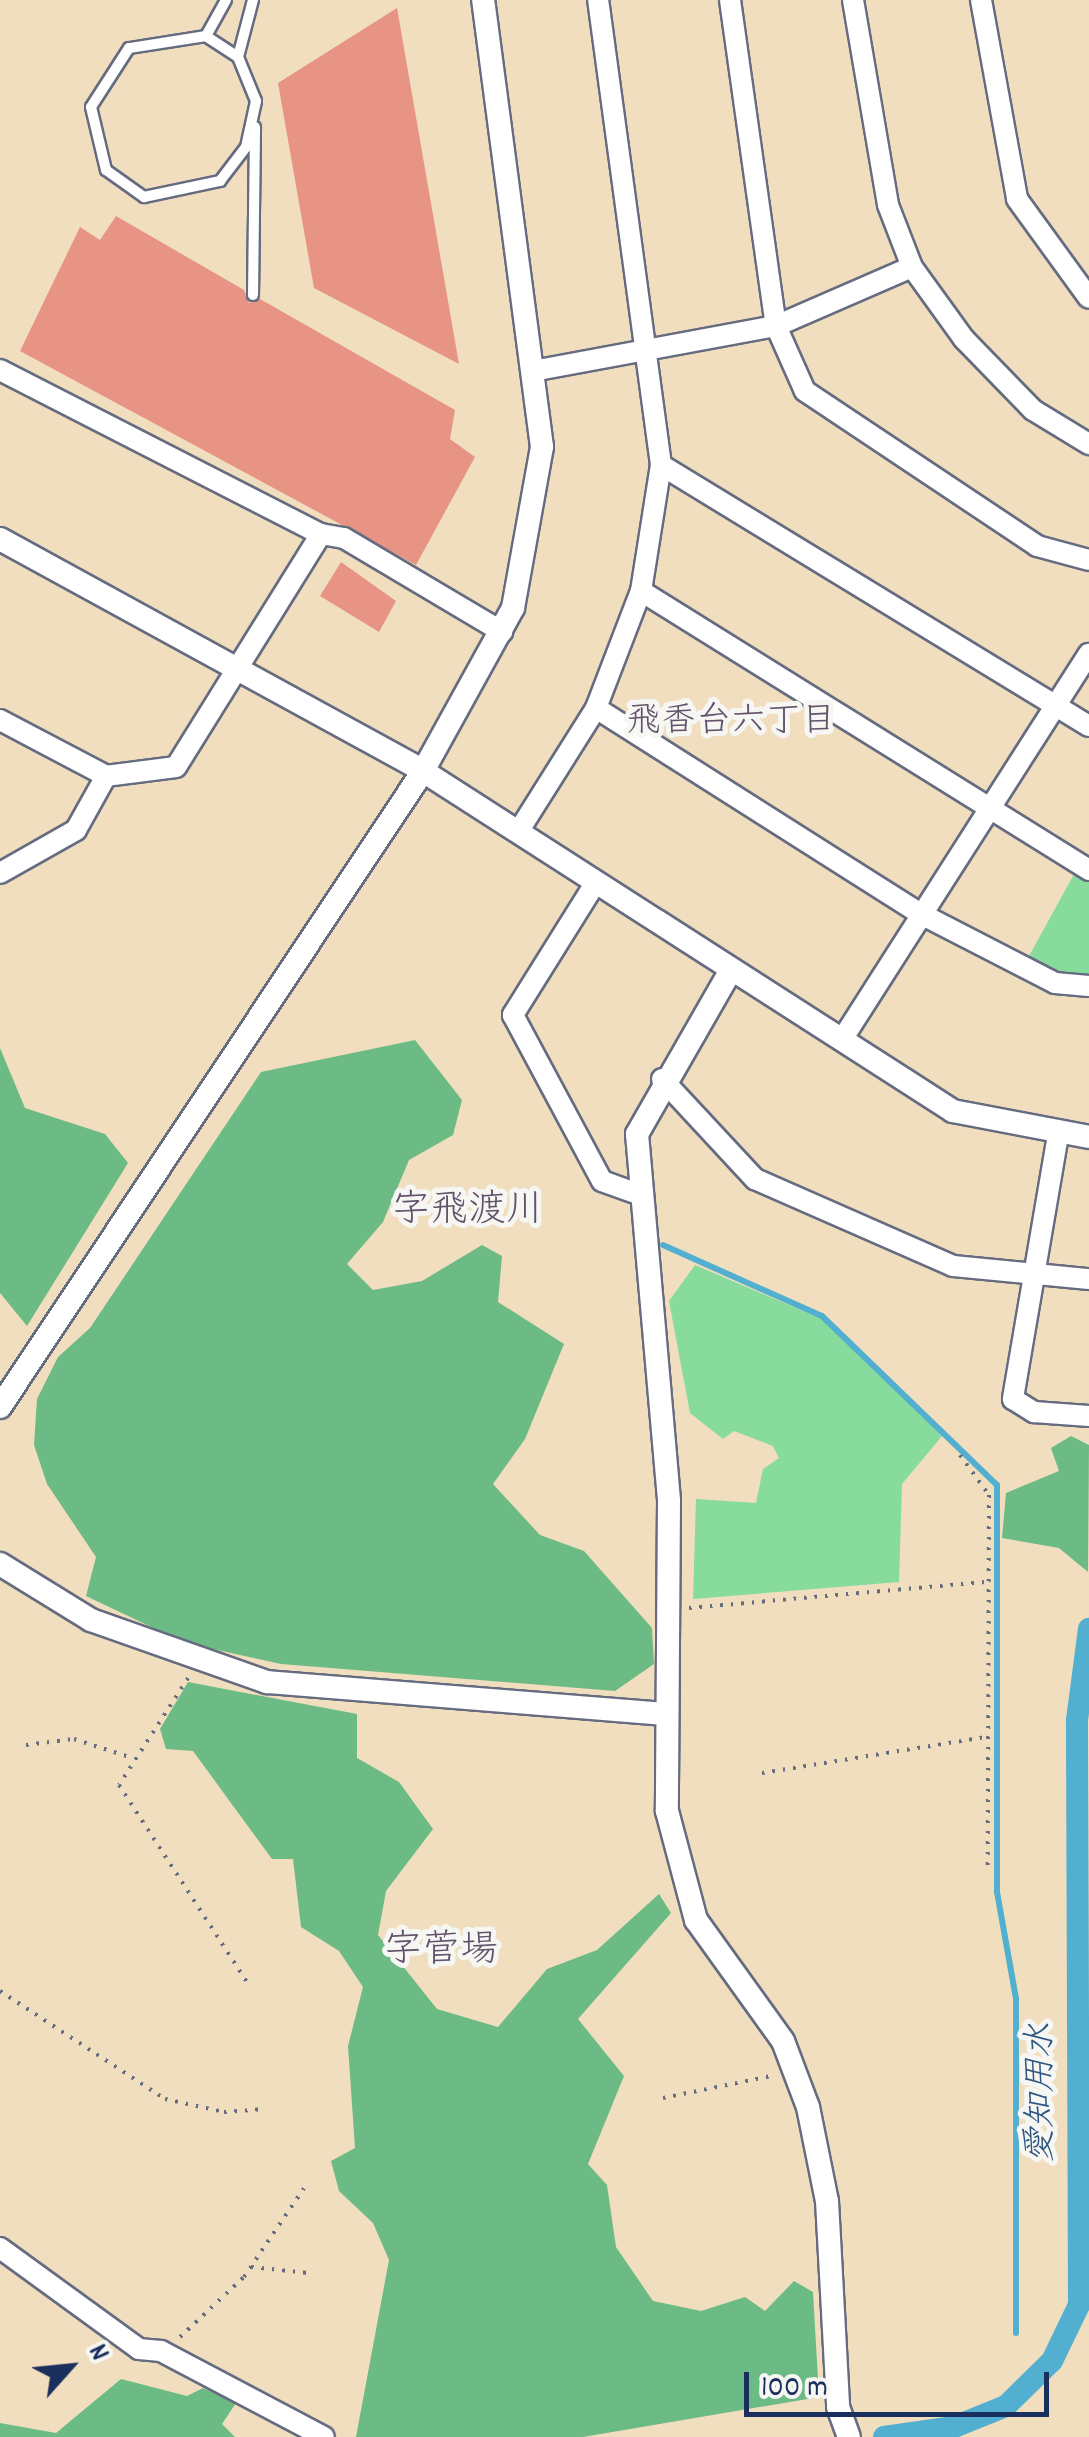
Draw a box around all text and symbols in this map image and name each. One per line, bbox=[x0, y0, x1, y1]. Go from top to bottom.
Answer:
district label: 飛香台六丁目 bbox=[626, 702, 836, 744]
district label: 字飛渡川 bbox=[392, 1190, 544, 1236]
district label: 字菅場 bbox=[384, 1930, 498, 1976]
water label: 愛知用水 bbox=[1022, 2023, 1064, 2163]
north arrow bbox=[20, 2317, 120, 2417]
text: N bbox=[76, 2338, 118, 2369]
scale bar bbox=[749, 2352, 1054, 2414]
text: 100 m bbox=[761, 2368, 828, 2411]

